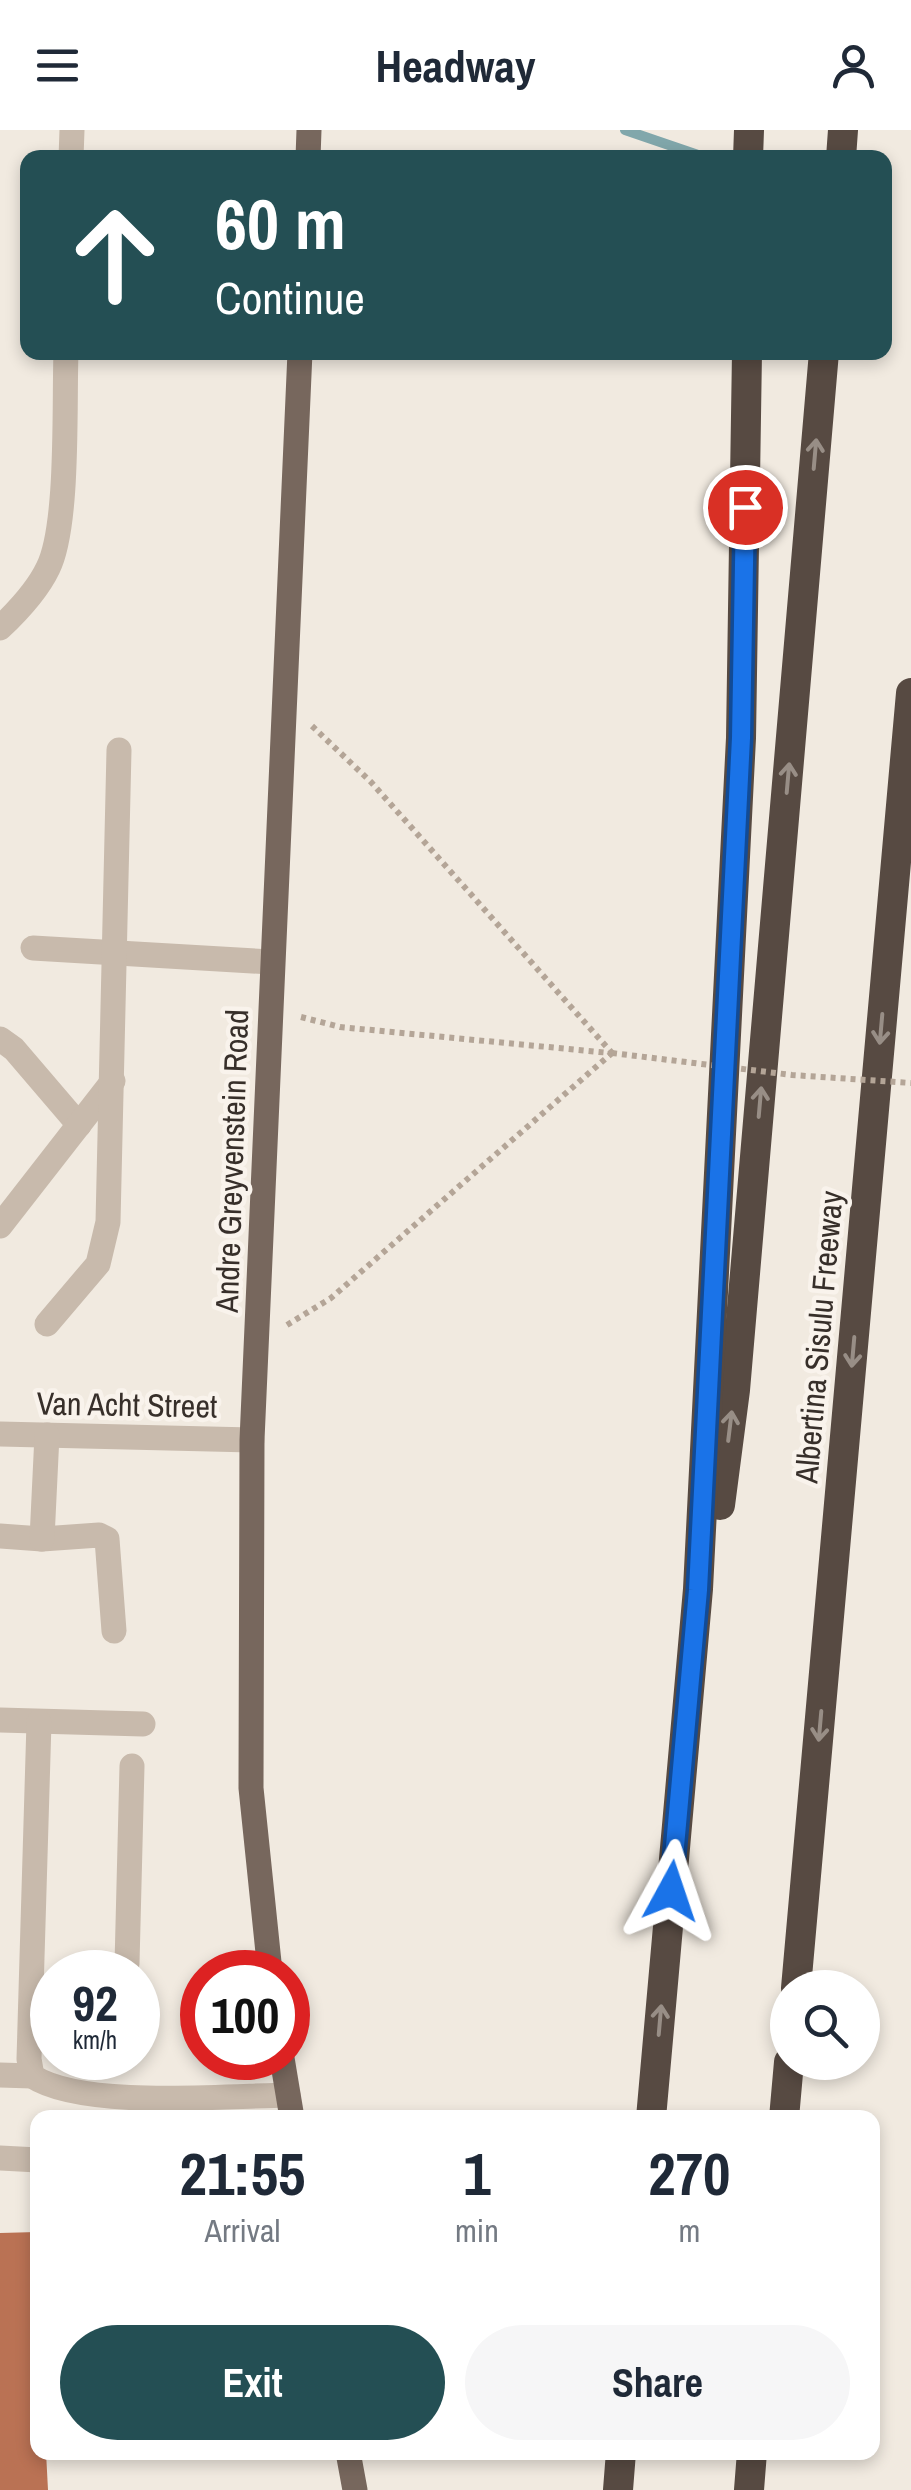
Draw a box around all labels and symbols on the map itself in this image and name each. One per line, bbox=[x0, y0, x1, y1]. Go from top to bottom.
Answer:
one-way arrow bbox=[806, 439, 825, 471]
pin bbox=[703, 465, 788, 550]
one-way arrow bbox=[778, 763, 797, 795]
street label: Andre Greyvenstein Road bbox=[205, 1009, 258, 1314]
one-way arrow bbox=[871, 1012, 890, 1044]
one-way arrow bbox=[750, 1086, 769, 1119]
street label: Albertina Sisulu Freeway bbox=[784, 1189, 853, 1486]
one-way arrow bbox=[843, 1336, 862, 1368]
street label: Van Acht Street bbox=[36, 1381, 218, 1428]
one-way arrow bbox=[722, 1410, 740, 1442]
one-way arrow bbox=[811, 1709, 830, 1741]
position arrow bbox=[619, 1839, 723, 1943]
speed limit sign: 100 bbox=[180, 1950, 310, 2080]
one-way arrow bbox=[650, 2005, 669, 2037]

